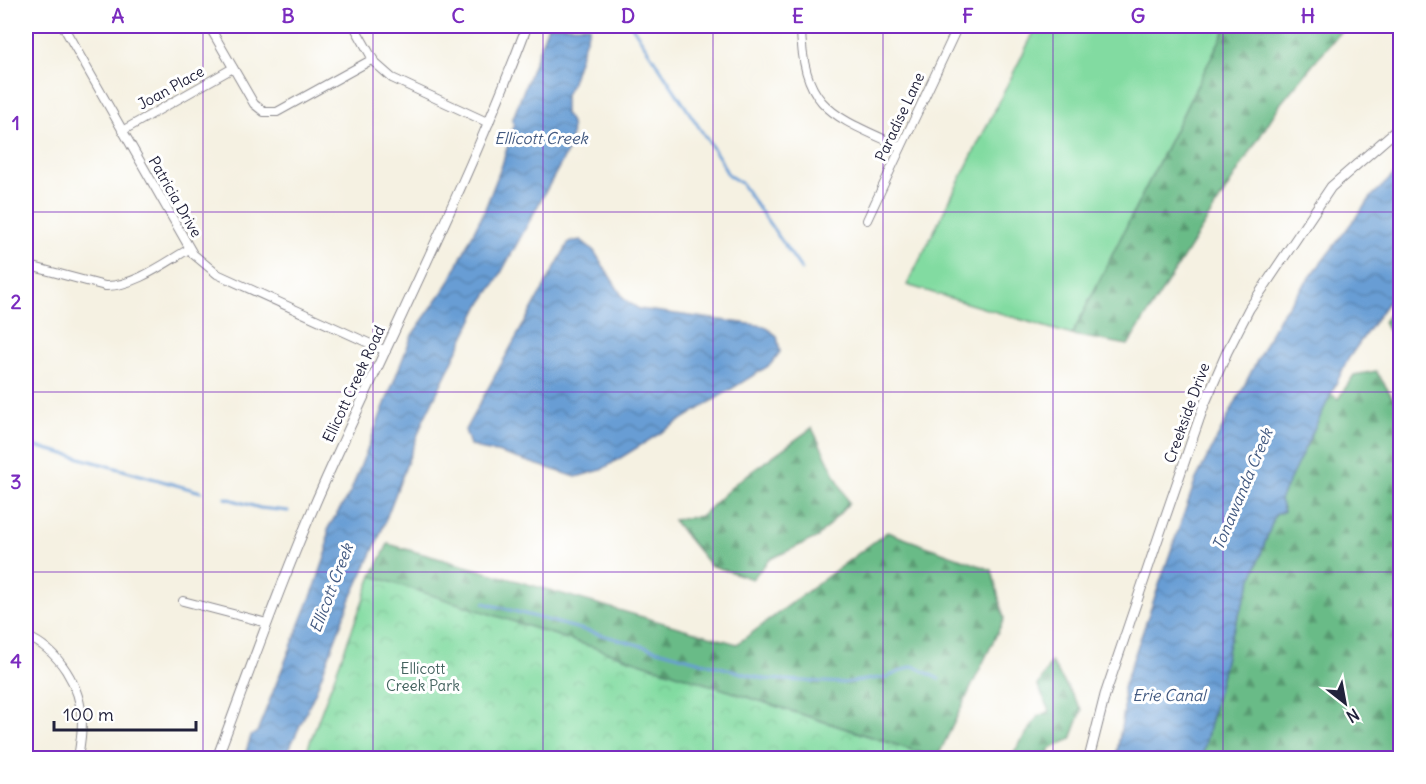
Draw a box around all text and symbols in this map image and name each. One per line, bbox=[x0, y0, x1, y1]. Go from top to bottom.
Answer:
text: A bbox=[112, 3, 125, 28]
text: B bbox=[281, 3, 295, 28]
text: C bbox=[451, 3, 465, 28]
text: D bbox=[621, 3, 635, 28]
text: E bbox=[792, 3, 804, 28]
text: F bbox=[962, 3, 974, 28]
text: G bbox=[1131, 3, 1145, 28]
text: H bbox=[1301, 3, 1315, 28]
street label: Joan Place bbox=[134, 62, 207, 114]
street label: Paradise Lane bbox=[871, 69, 928, 164]
text: 1 bbox=[12, 110, 20, 135]
water label: Ellicott Creek bbox=[494, 128, 590, 148]
street label: Patricia Drive bbox=[145, 153, 206, 241]
text: 2 bbox=[11, 289, 22, 314]
street label: Ellicott Creek Road bbox=[318, 322, 389, 445]
street label: Creekside Drive bbox=[1160, 360, 1213, 466]
water label: Tonawanda Creek bbox=[1207, 424, 1277, 553]
text: 3 bbox=[10, 469, 22, 494]
water label: Ellicott Creek bbox=[305, 539, 358, 635]
text: 4 bbox=[10, 648, 22, 673]
park label: Ellicott Creek Park bbox=[386, 659, 460, 695]
north arrow bbox=[1315, 673, 1375, 733]
water label: Erie Canal bbox=[1132, 685, 1208, 705]
scale bar bbox=[54, 694, 196, 732]
text: 100 m bbox=[63, 703, 114, 726]
text: N bbox=[1343, 704, 1363, 727]

